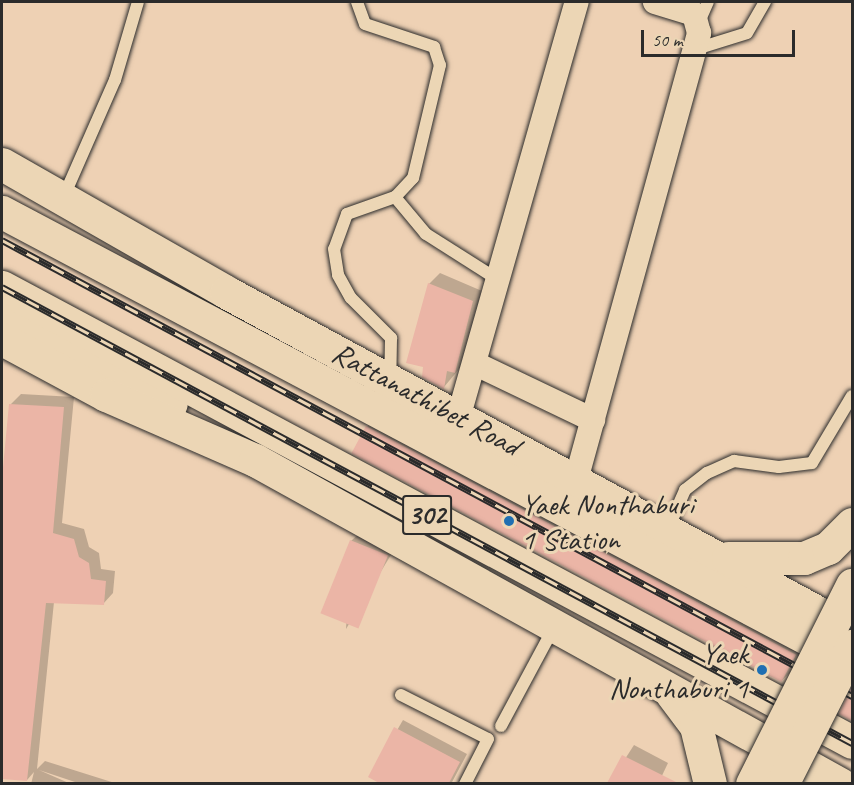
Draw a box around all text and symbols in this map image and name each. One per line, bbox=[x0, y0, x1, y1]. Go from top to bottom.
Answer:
scale bar bbox=[644, 18, 798, 56]
text: 50 m bbox=[652, 29, 683, 51]
street label: Rattanathibet Road bbox=[327, 335, 525, 463]
place label: Yaek Nonthaburi 1 Station bbox=[521, 486, 693, 556]
road number: 302 bbox=[402, 490, 452, 540]
marker: Yaek Nonthaburi 1 Station bbox=[502, 514, 516, 528]
place label: Yaek Nonthaburi 1 bbox=[609, 635, 748, 706]
marker: Yaek Nonthaburi 1 bbox=[753, 661, 771, 679]

